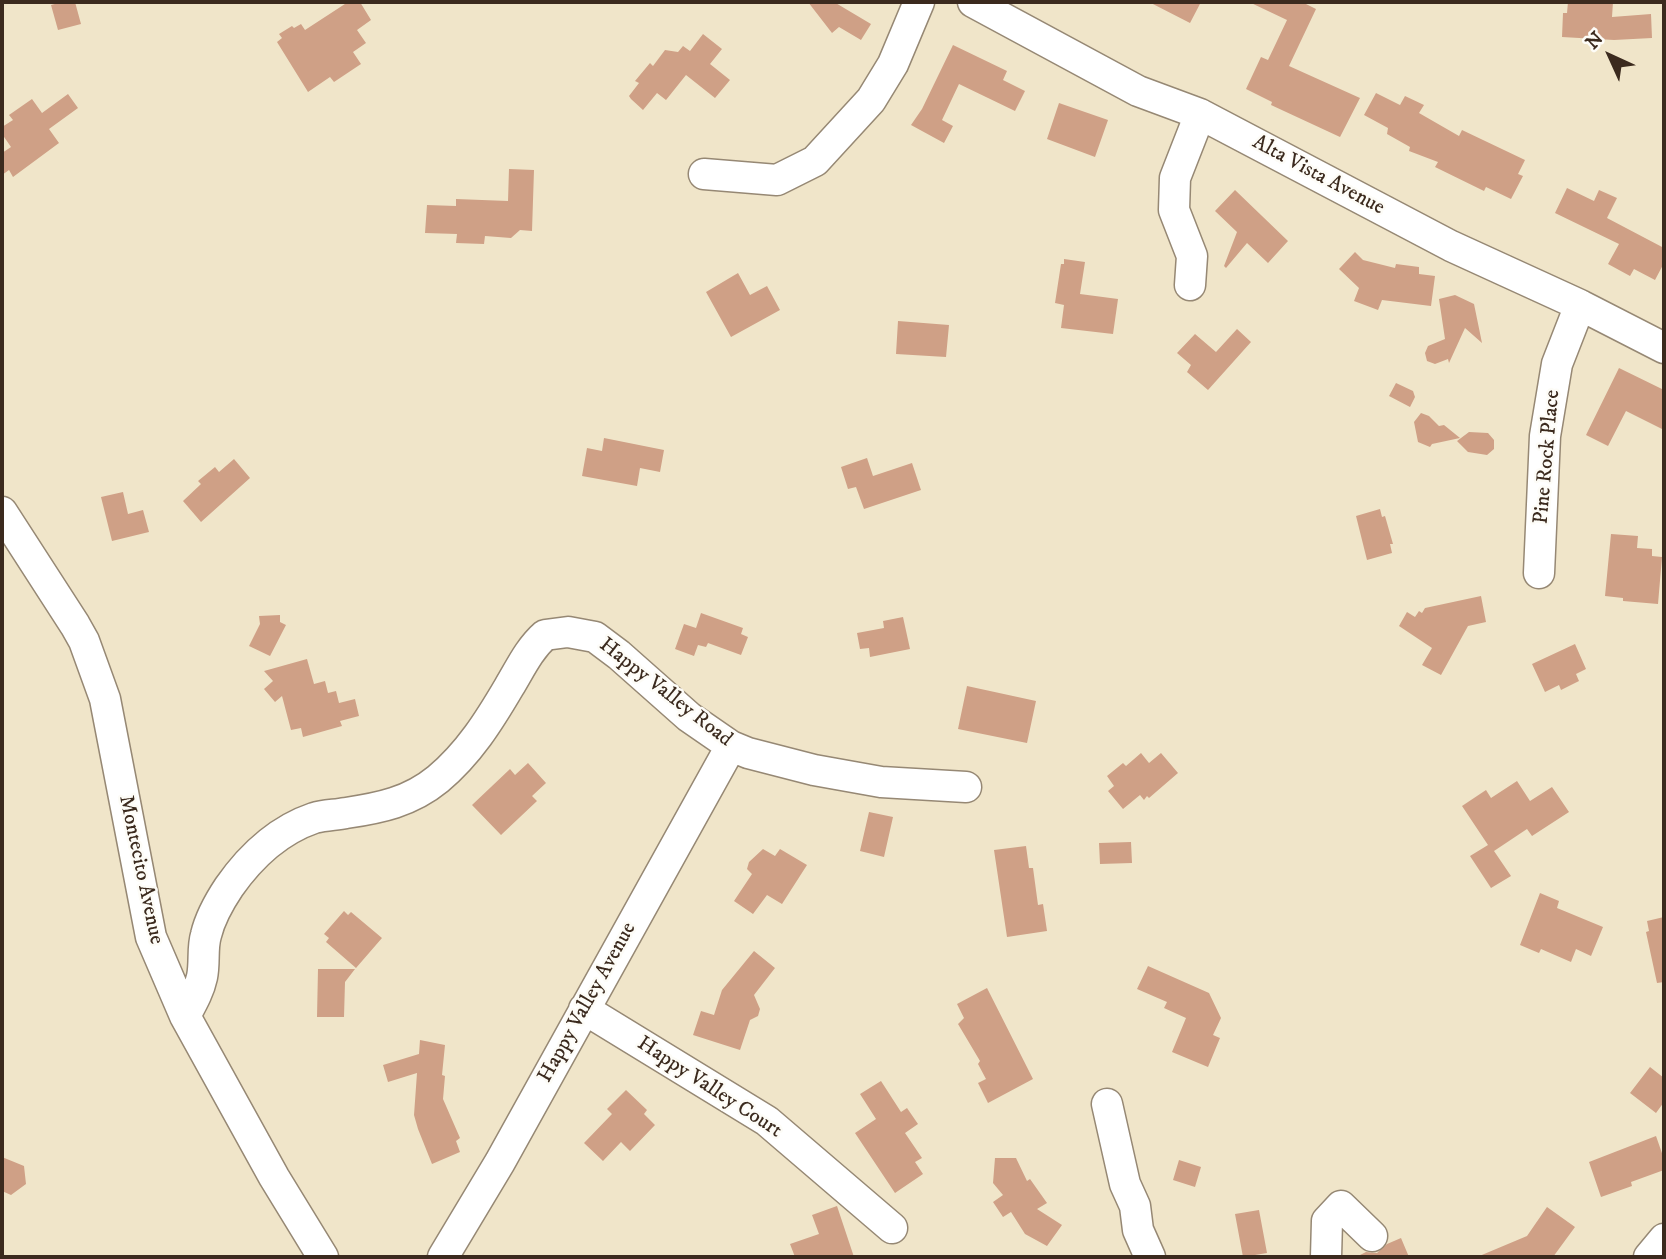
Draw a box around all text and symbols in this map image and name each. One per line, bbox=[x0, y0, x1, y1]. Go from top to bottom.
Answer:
north arrow bbox=[1575, 21, 1645, 91]
text: N bbox=[1581, 27, 1608, 54]
street label: Alta Vista Avenue bbox=[1248, 131, 1388, 221]
street label: Pine Rock Place bbox=[1530, 389, 1566, 525]
street label: Happy Valley Road bbox=[593, 633, 737, 753]
street label: Montecito Avenue bbox=[112, 793, 168, 947]
street label: Happy Valley Avenue bbox=[534, 918, 642, 1088]
street label: Happy Valley Court bbox=[632, 1032, 786, 1144]

